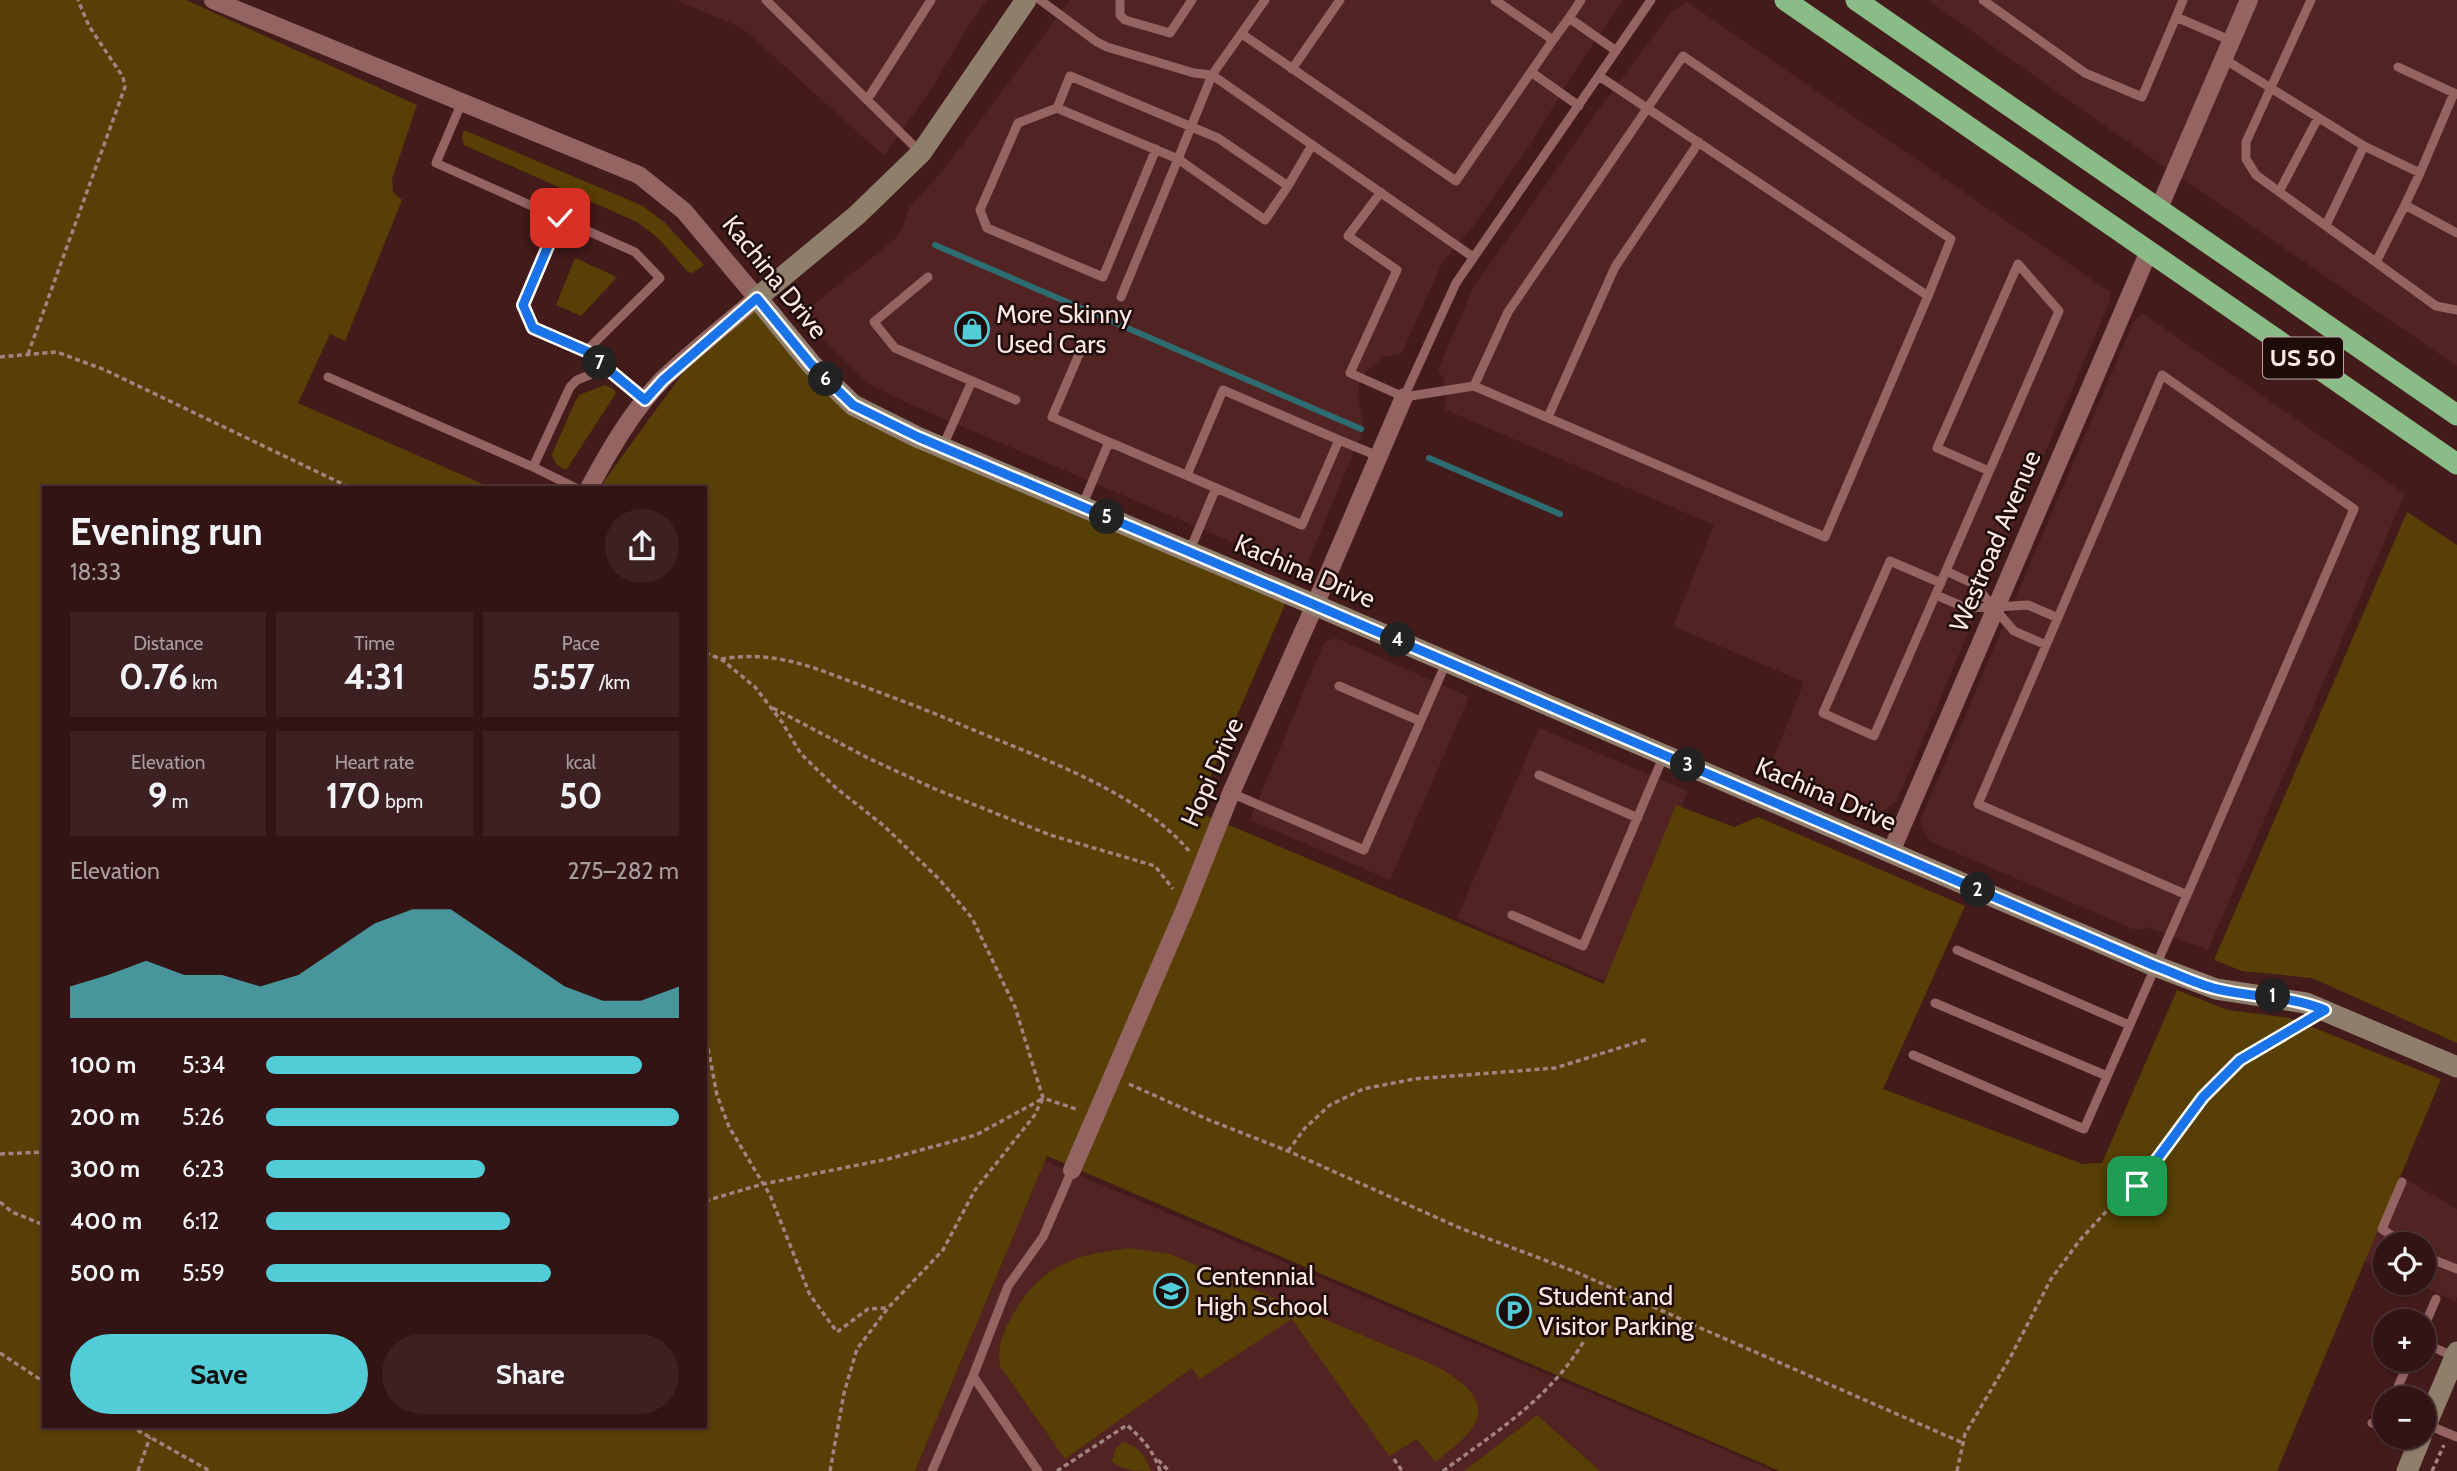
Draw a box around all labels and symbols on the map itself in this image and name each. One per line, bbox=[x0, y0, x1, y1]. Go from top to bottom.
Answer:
pin bbox=[530, 188, 590, 248]
street label: Kachina Drive bbox=[715, 209, 835, 345]
place label: More Skinny Used Cars bbox=[996, 298, 1132, 360]
shop icon: More Skinny Used Cars bbox=[953, 310, 991, 348]
road number: US 50 bbox=[2263, 338, 2343, 379]
pin: 7 bbox=[582, 346, 618, 380]
pin: 6 bbox=[808, 362, 844, 396]
street label: Westroad Avenue bbox=[1942, 446, 2048, 636]
pin: 5 bbox=[1090, 500, 1124, 534]
street label: Kachina Drive bbox=[1230, 527, 1380, 615]
pin: 4 bbox=[1380, 622, 1416, 658]
street label: Hopi Drive bbox=[1174, 712, 1250, 832]
pin: 3 bbox=[1670, 748, 1706, 782]
street label: Kachina Drive bbox=[1751, 750, 1901, 838]
pin: 2 bbox=[1960, 872, 1996, 908]
pin: 1 bbox=[2256, 978, 2290, 1014]
pin bbox=[2107, 1156, 2167, 1216]
place label: Centennial High School bbox=[1196, 1260, 1328, 1322]
school or university icon: Centennial High School bbox=[1152, 1272, 1190, 1310]
place label: Student and Visitor Parking bbox=[1538, 1280, 1695, 1342]
parking icon: Student and Visitor Parking bbox=[1495, 1292, 1533, 1330]

